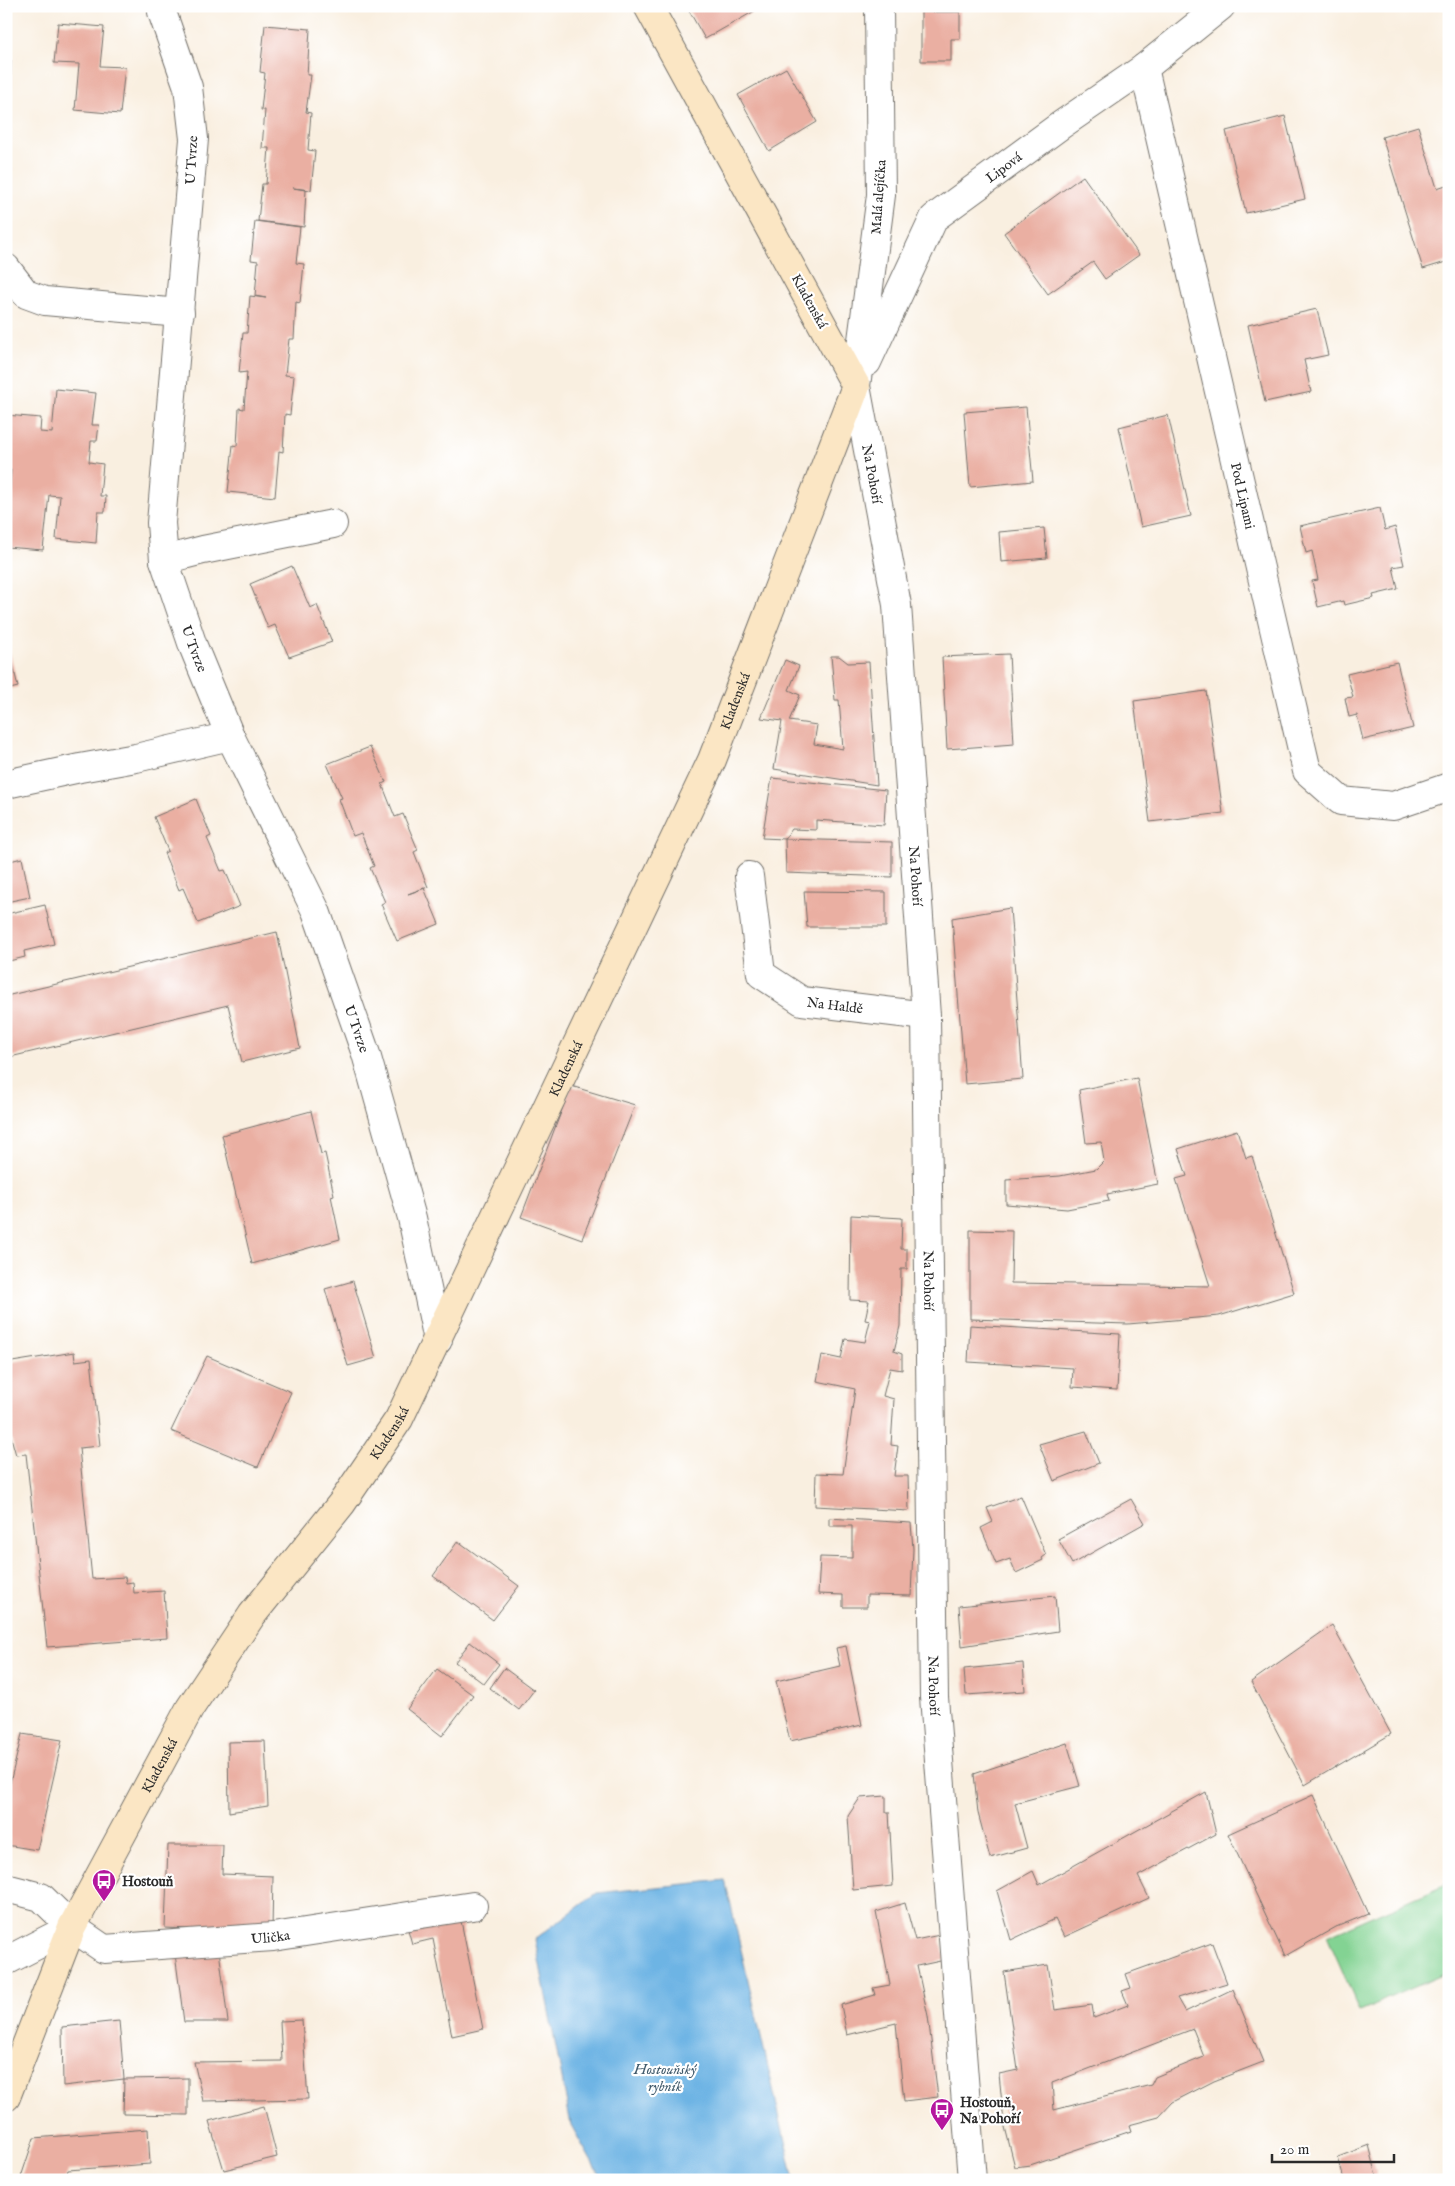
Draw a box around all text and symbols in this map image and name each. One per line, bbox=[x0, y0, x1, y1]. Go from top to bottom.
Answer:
street label: U Tvrze bbox=[182, 135, 202, 185]
street label: Lipová bbox=[982, 148, 1027, 187]
street label: Malá alejíčka bbox=[867, 158, 891, 235]
street label: Kladenská bbox=[787, 271, 832, 333]
street label: Na Pohoří bbox=[857, 443, 886, 506]
street label: Pod Lipami bbox=[1226, 461, 1259, 531]
street label: U Tvrze bbox=[177, 623, 211, 676]
street label: Kladenská bbox=[717, 669, 755, 732]
street label: Na Pohoří bbox=[904, 845, 926, 908]
street label: Na Haldě bbox=[806, 994, 865, 1018]
street label: U Tvrze bbox=[340, 1003, 373, 1056]
street label: Kladenská bbox=[545, 1037, 588, 1100]
street label: Na Pohoří bbox=[919, 1250, 937, 1312]
street label: Kladenská bbox=[366, 1403, 414, 1464]
street label: Na Pohoří bbox=[924, 1655, 944, 1717]
street label: Kladenská bbox=[138, 1734, 183, 1796]
bus stop icon: Hostouň bbox=[91, 1868, 117, 1902]
place label: Hostouň bbox=[122, 1873, 174, 1891]
street label: Ulička bbox=[250, 1926, 292, 1949]
water label: Hostouňský rybník bbox=[633, 2060, 698, 2096]
place label: Hostouň, Na Pohoří bbox=[959, 2094, 1021, 2128]
bus stop icon: Hostouň, Na Pohoří bbox=[929, 2097, 955, 2131]
scale bar bbox=[1272, 2131, 1395, 2163]
text: 20 m bbox=[1280, 2140, 1310, 2159]

